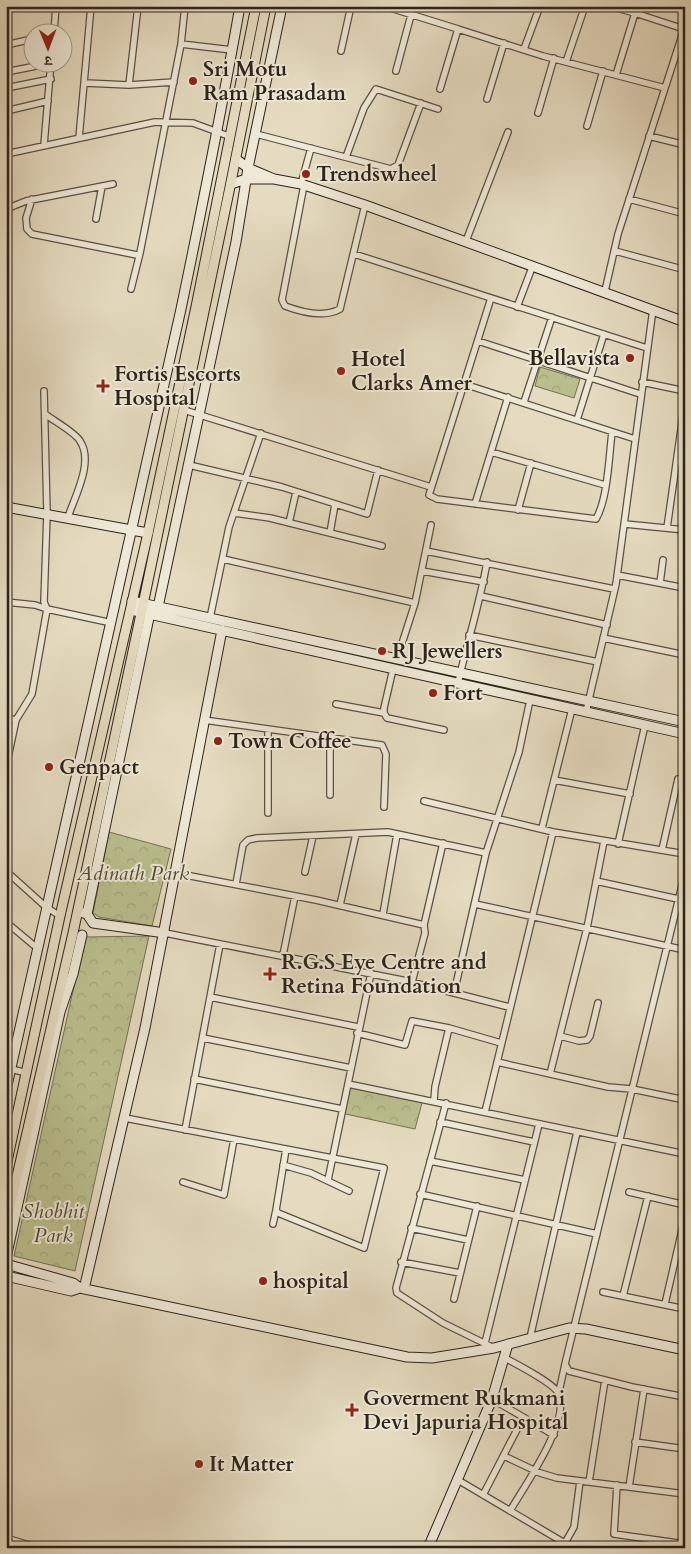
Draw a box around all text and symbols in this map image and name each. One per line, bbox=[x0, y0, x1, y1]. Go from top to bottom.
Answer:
north arrow bbox=[22, 22, 72, 72]
text: उ bbox=[44, 51, 53, 70]
place label: Sri Motu Ram Prasadam bbox=[203, 55, 347, 108]
marker: Sri Motu Ram Prasadam bbox=[187, 75, 199, 87]
place label: Trendswheel bbox=[316, 160, 437, 189]
marker: Trendswheel bbox=[300, 168, 312, 180]
place label: Bellavista bbox=[529, 344, 621, 373]
place label: Hotel Clarks Amer bbox=[351, 345, 472, 398]
marker: Bellavista bbox=[624, 352, 636, 364]
place label: Fortis Escorts Hospital bbox=[114, 360, 241, 413]
marker: Hotel Clarks Amer bbox=[335, 365, 347, 377]
marker: Fortis Escorts Hospital bbox=[96, 379, 110, 393]
place label: RJ Jewellers bbox=[392, 637, 502, 666]
marker: RJ Jewellers bbox=[376, 645, 388, 657]
place label: Fort bbox=[443, 679, 483, 708]
marker: Fort bbox=[427, 687, 439, 699]
place label: Town Coffee bbox=[228, 727, 352, 756]
marker: Town Coffee bbox=[212, 735, 224, 747]
place label: Genpact bbox=[59, 753, 139, 782]
marker: Genpact bbox=[43, 761, 55, 773]
park label: Adinath Park bbox=[76, 859, 190, 888]
place label: R.G.S Eye Centre and Retina Foundation bbox=[281, 948, 487, 1001]
marker: R.G.S Eye Centre and Retina Foundation bbox=[263, 967, 277, 981]
park label: Shobhit Park bbox=[22, 1197, 85, 1250]
place label: hospital bbox=[273, 1267, 349, 1296]
marker: hospital bbox=[257, 1275, 269, 1287]
place label: Goverment Rukmani Devi Japuria Hospital bbox=[363, 1384, 568, 1437]
marker: Goverment Rukmani Devi Japuria Hospital bbox=[345, 1403, 359, 1417]
place label: It Matter bbox=[209, 1450, 294, 1479]
marker: It Matter bbox=[193, 1458, 205, 1470]

